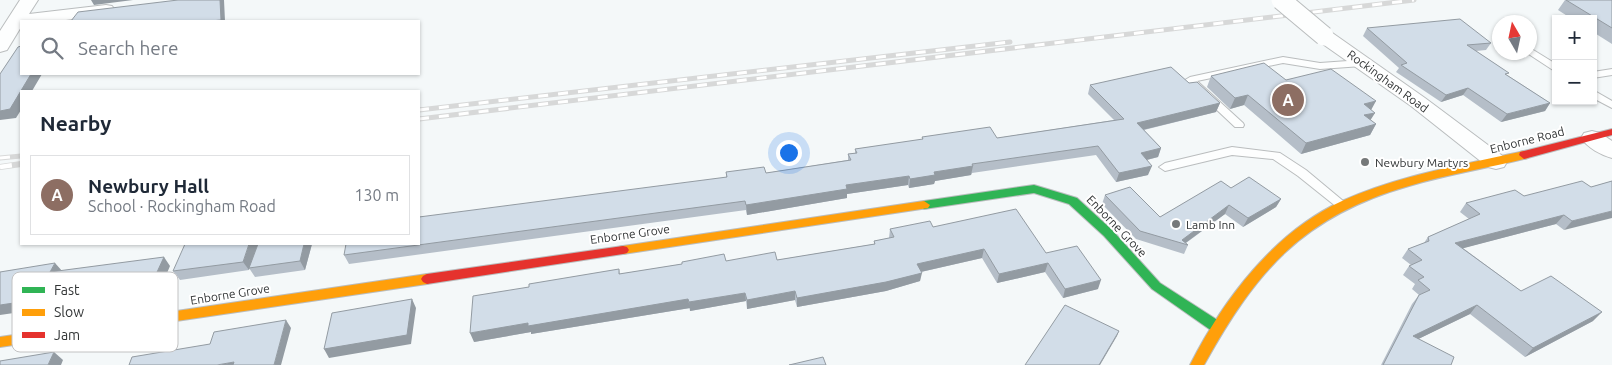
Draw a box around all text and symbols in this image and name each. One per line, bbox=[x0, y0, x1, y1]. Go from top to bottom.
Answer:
north arrow bbox=[1492, 15, 1537, 60]
map controls bbox=[1552, 15, 1597, 105]
button: + bbox=[1552, 15, 1597, 60]
search box bbox=[20, 20, 420, 75]
icon: search bbox=[38, 34, 66, 62]
text: Search here bbox=[78, 37, 178, 59]
street label: Rockingham Road bbox=[1345, 47, 1431, 115]
button: − bbox=[1552, 60, 1597, 105]
pin: A bbox=[1272, 81, 1304, 119]
text: Nearby bbox=[40, 111, 111, 135]
street label: Enborne Road bbox=[1489, 124, 1565, 156]
your location bbox=[776, 140, 802, 166]
marker: Newbury Martyrs bbox=[1359, 156, 1371, 168]
place label: Newbury Martyrs bbox=[1375, 156, 1468, 169]
text: Newbury Hall bbox=[88, 175, 209, 197]
text: A bbox=[51, 186, 63, 204]
text: 130 m bbox=[354, 186, 399, 204]
street label: Enborne Grove bbox=[1084, 193, 1150, 259]
text: School · Rockingham Road bbox=[88, 197, 276, 215]
marker: Lamb Inn bbox=[1170, 218, 1182, 230]
place label: Lamb Inn bbox=[1186, 218, 1235, 231]
street label: Enborne Grove bbox=[589, 222, 671, 246]
legend bbox=[12, 272, 178, 352]
street label: Enborne Grove bbox=[189, 281, 271, 307]
text: Fast bbox=[54, 282, 80, 298]
text: Slow bbox=[54, 304, 84, 320]
text: Jam bbox=[54, 327, 80, 343]

